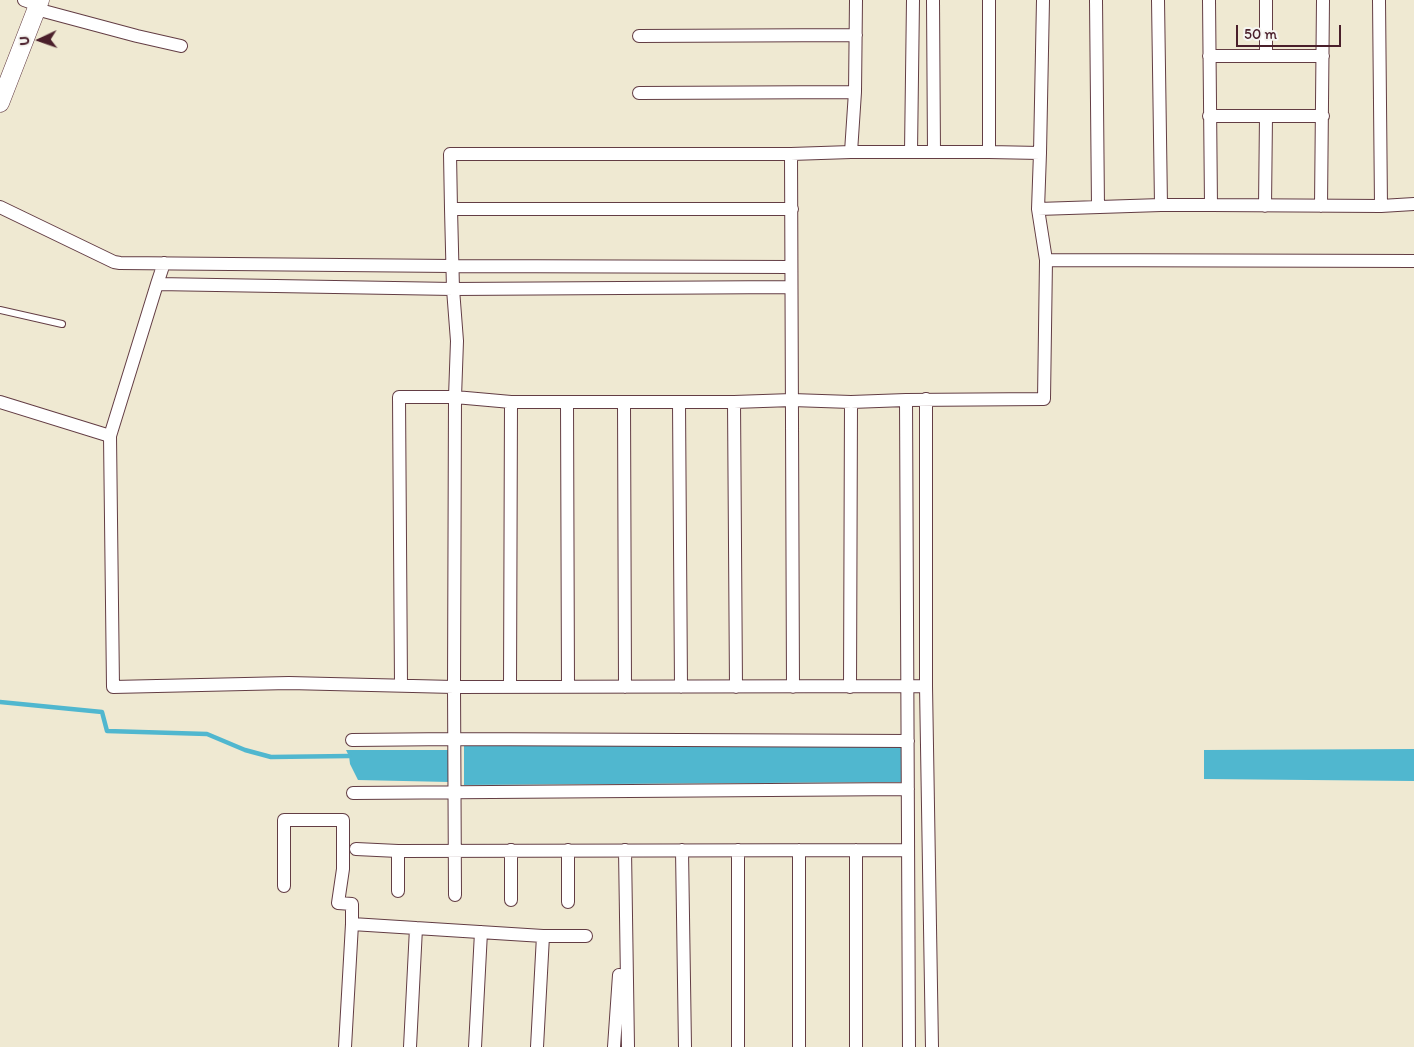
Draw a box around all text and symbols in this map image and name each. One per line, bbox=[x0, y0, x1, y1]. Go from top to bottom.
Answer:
north arrow bbox=[15, 15, 65, 65]
scale bar bbox=[1239, 15, 1344, 47]
text: 50 m bbox=[1244, 25, 1277, 43]
text: U bbox=[16, 36, 33, 46]

